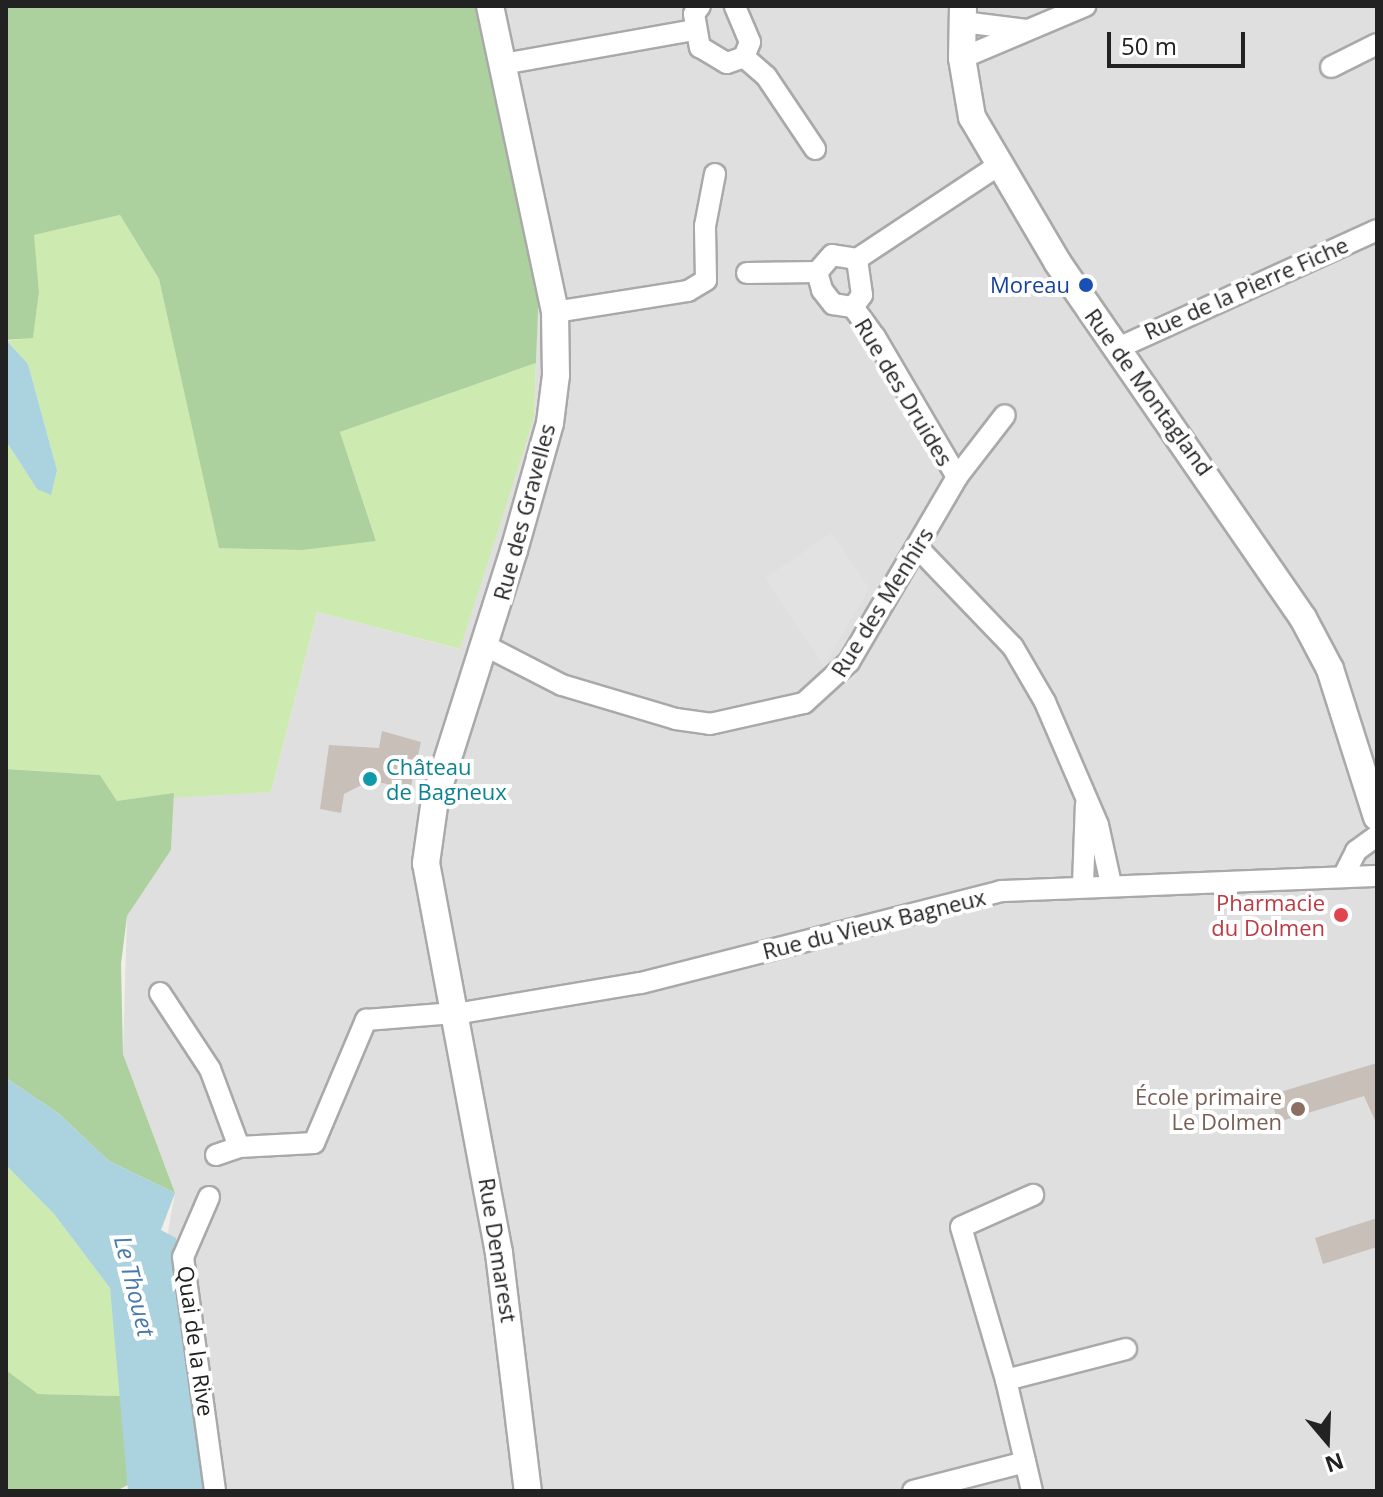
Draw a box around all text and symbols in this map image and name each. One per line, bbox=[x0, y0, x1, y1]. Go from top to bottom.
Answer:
scale bar bbox=[1111, 16, 1249, 66]
text: 50 m bbox=[1121, 29, 1177, 62]
street label: Rue de la Pierre Fiche bbox=[1140, 231, 1352, 345]
place label: Moreau bbox=[990, 272, 1070, 298]
marker: Moreau bbox=[1077, 276, 1095, 294]
street label: Rue de Montagland bbox=[1080, 303, 1218, 481]
street label: Rue des Druides bbox=[850, 313, 958, 471]
street label: Rue des Gravelles bbox=[488, 421, 560, 603]
street label: Rue des Menhirs bbox=[825, 522, 939, 682]
place label: Château de Bagneux bbox=[386, 753, 507, 804]
marker: Château de Bagneux bbox=[361, 770, 379, 788]
street label: Rue du Vieux Bagneux bbox=[760, 884, 988, 964]
place label: Pharmacie du Dolmen bbox=[1211, 889, 1325, 940]
marker: Pharmacie du Dolmen bbox=[1332, 906, 1350, 924]
place label: École primaire Le Dolmen bbox=[1135, 1083, 1282, 1134]
marker: École primaire Le Dolmen bbox=[1289, 1100, 1307, 1118]
street label: Rue Demarest bbox=[474, 1176, 522, 1324]
water label: Le Thouet bbox=[109, 1233, 161, 1339]
street label: Quai de la Rive bbox=[172, 1264, 220, 1418]
north arrow bbox=[1287, 1401, 1367, 1481]
text: N bbox=[1321, 1447, 1348, 1481]

